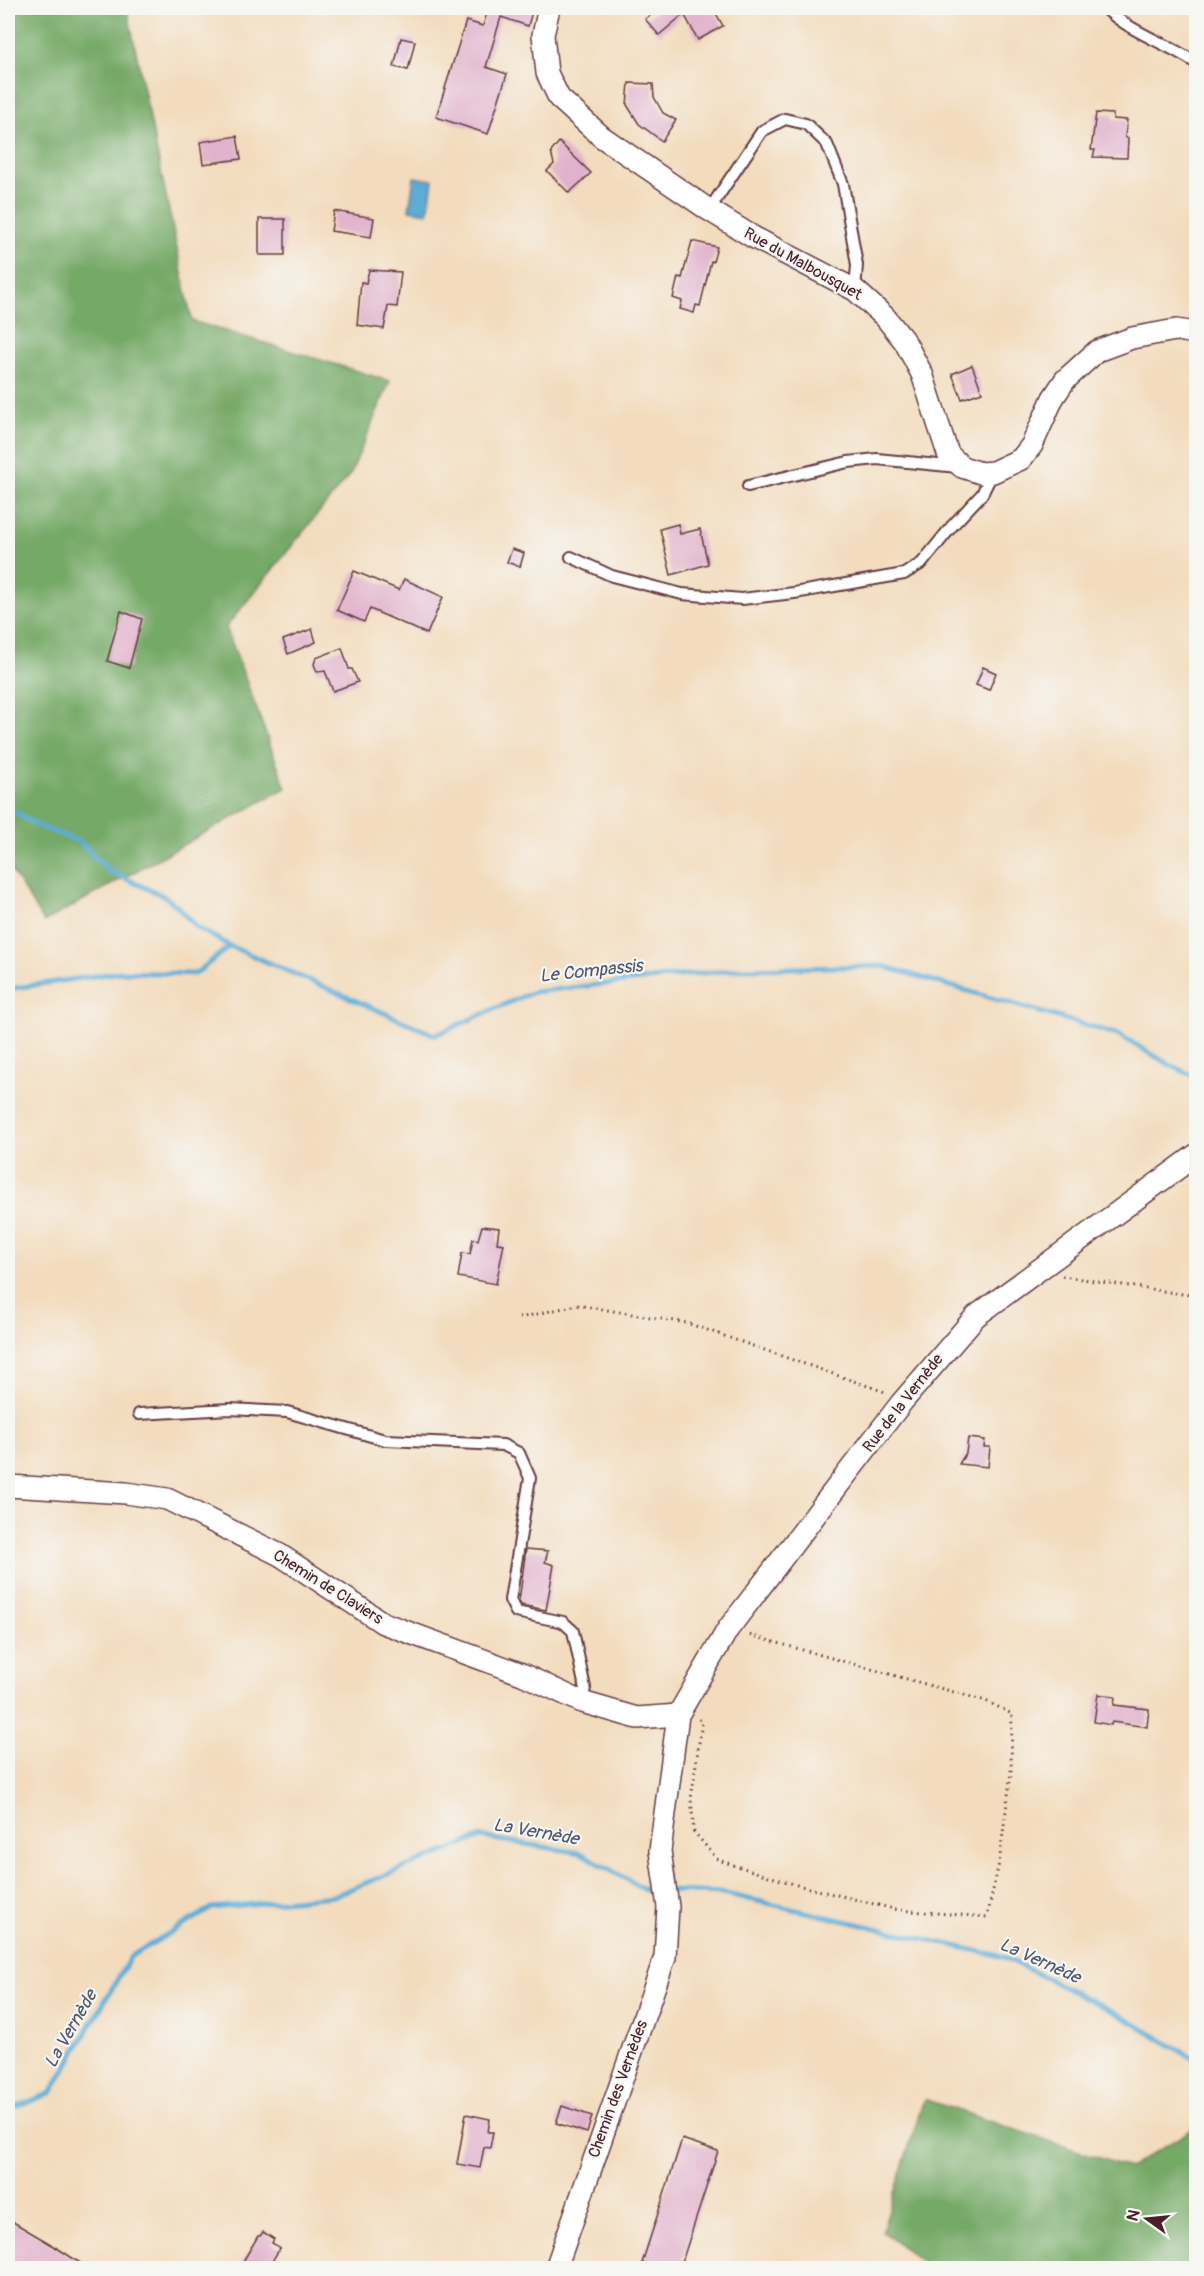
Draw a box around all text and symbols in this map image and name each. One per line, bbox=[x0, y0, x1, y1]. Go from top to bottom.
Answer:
street label: Rue du Malbousquet bbox=[740, 223, 866, 305]
water label: Le Compassis bbox=[538, 954, 646, 988]
street label: Rue de la Vernède bbox=[858, 1350, 948, 1456]
street label: Chemin de Claviers bbox=[269, 1545, 387, 1629]
water label: La Vernède bbox=[492, 1813, 583, 1851]
water label: La Vernède bbox=[996, 1933, 1086, 1990]
water label: La Vernède bbox=[39, 1984, 104, 2072]
street label: Chemin des Vernèdes bbox=[584, 2018, 652, 2160]
north arrow bbox=[1117, 2189, 1177, 2249]
text: N bbox=[1122, 2207, 1145, 2223]

